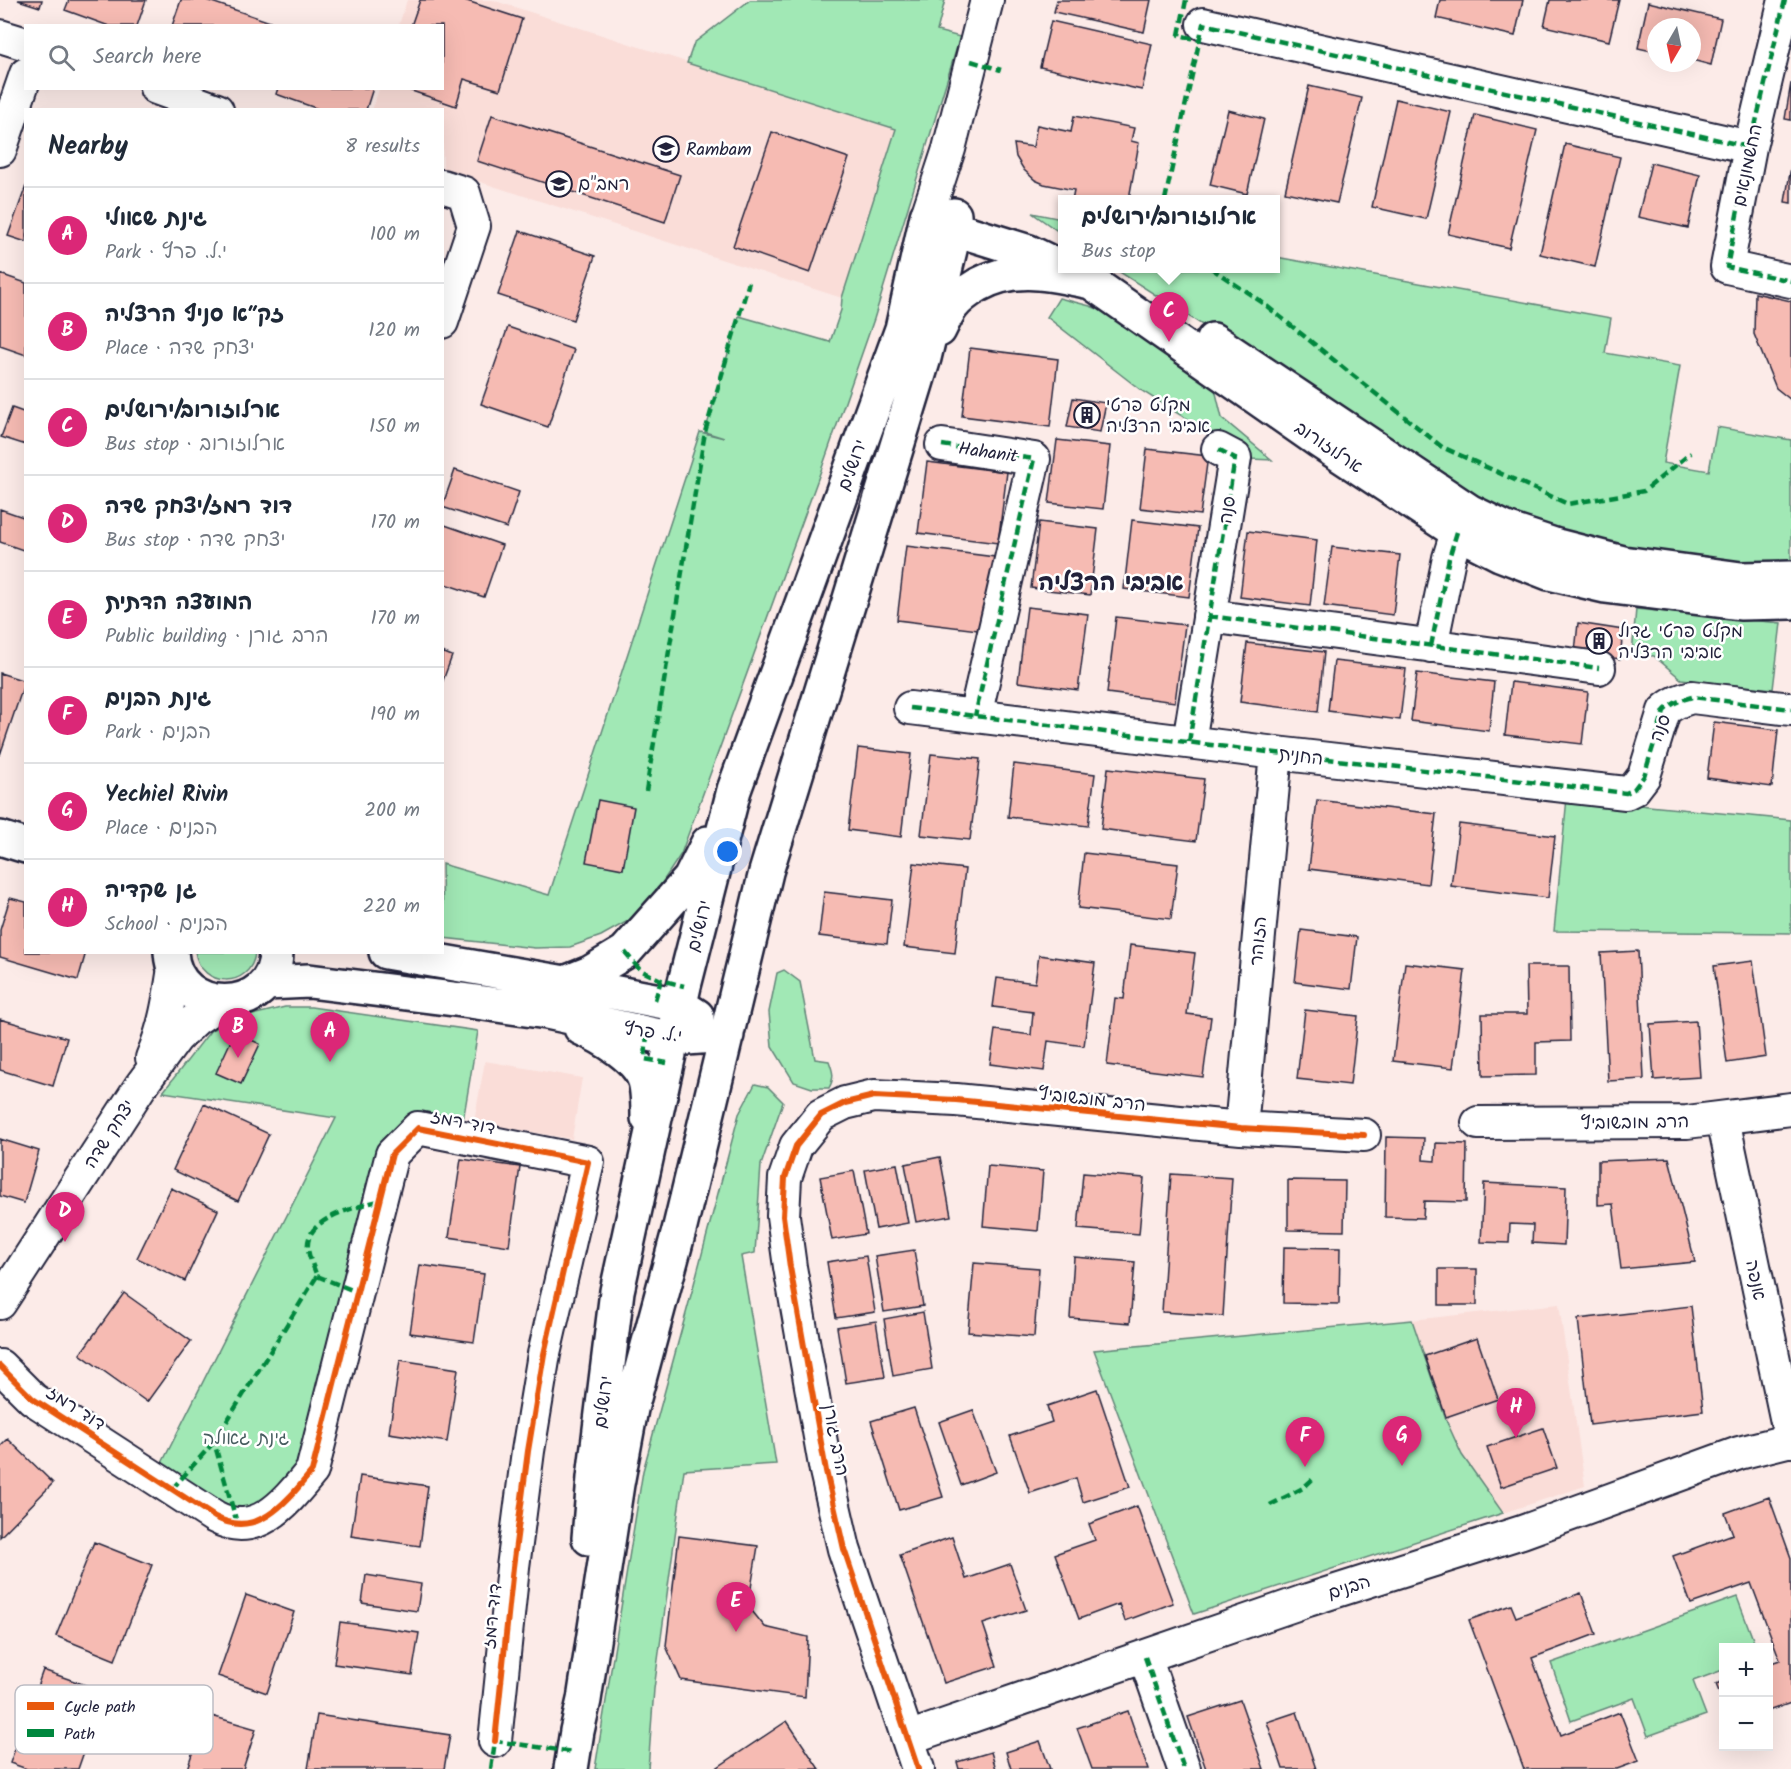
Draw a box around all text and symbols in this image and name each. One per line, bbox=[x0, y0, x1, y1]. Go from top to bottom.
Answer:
north arrow bbox=[1647, 18, 1701, 72]
search box bbox=[24, 24, 444, 90]
text: Search here bbox=[93, 40, 201, 75]
icon: search bbox=[45, 41, 78, 74]
street label: החשמונאים bbox=[1726, 121, 1771, 209]
text: Nearby bbox=[48, 126, 128, 168]
text: 8 results bbox=[345, 131, 420, 163]
school or university icon: Rambam bbox=[651, 134, 681, 164]
place label: Rambam bbox=[686, 136, 752, 165]
school or university icon: רמב"ם bbox=[544, 169, 574, 199]
place label: רמב"ם bbox=[578, 171, 630, 200]
popup bbox=[1058, 195, 1280, 273]
text: ארלוזורוב/ירושלים bbox=[1081, 201, 1257, 236]
text: גינת שאולי bbox=[105, 202, 207, 237]
text: A bbox=[61, 219, 74, 251]
text: 100 m bbox=[370, 219, 420, 251]
text: Bus stop bbox=[1081, 236, 1155, 268]
text: Park · י.ל. פרץ bbox=[105, 237, 227, 269]
pin: C bbox=[1150, 292, 1188, 342]
text: זק״א סניף הרצליה bbox=[105, 298, 284, 333]
text: B bbox=[61, 315, 74, 347]
text: 120 m bbox=[368, 315, 420, 347]
text: Place · יצחק שדה bbox=[105, 333, 255, 365]
place label: מקלט פרטי אביבי הרצליה bbox=[1106, 392, 1210, 442]
text: ארלוזורוב/ירושלים bbox=[105, 394, 280, 429]
building icon: מקלט פרטי אביבי הרצליה bbox=[1072, 400, 1102, 430]
text: C bbox=[61, 411, 74, 443]
text: 150 m bbox=[369, 411, 420, 443]
street label: ארלוזורוב bbox=[1288, 415, 1368, 482]
text: Bus stop · ארלוזורוב bbox=[105, 429, 285, 461]
street label: Hahanit bbox=[956, 435, 1020, 472]
street label: ירושלים bbox=[831, 436, 876, 495]
text: דוד רמז/יצחק שדה bbox=[105, 490, 292, 525]
street label: סנה bbox=[1212, 494, 1245, 526]
text: D bbox=[61, 507, 74, 539]
text: 170 m bbox=[371, 507, 420, 539]
text: Bus stop · יצחק שדה bbox=[105, 525, 285, 557]
district label: אביבי הרצליה bbox=[1038, 564, 1184, 603]
text: המועצה הדתית bbox=[105, 586, 252, 621]
text: E bbox=[62, 603, 73, 635]
text: 170 m bbox=[371, 603, 420, 635]
place label: מקלט פרטי גדול אביבי הרצליה bbox=[1618, 618, 1743, 668]
text: Public building · הרב גורן bbox=[105, 621, 328, 653]
building icon: מקלט פרטי גדול אביבי הרצליה bbox=[1584, 626, 1614, 656]
text: גינת הבנים bbox=[105, 682, 211, 717]
text: F bbox=[62, 699, 73, 731]
text: 190 m bbox=[370, 699, 420, 731]
street label: סנה bbox=[1643, 710, 1680, 747]
text: Park · הבנים bbox=[105, 717, 211, 749]
street label: החנית bbox=[1277, 740, 1325, 775]
text: Yechiel Rivin bbox=[105, 778, 228, 813]
text: G bbox=[62, 795, 73, 827]
text: 200 m bbox=[364, 795, 420, 827]
text: Place · הבנים bbox=[105, 813, 218, 845]
your location bbox=[713, 837, 742, 866]
text: גן שקדיה bbox=[105, 874, 197, 909]
text: H bbox=[61, 891, 74, 923]
text: 220 m bbox=[363, 891, 420, 923]
street label: ירושלים bbox=[680, 897, 721, 956]
text: School · הבנים bbox=[105, 909, 228, 941]
street label: הזוהר bbox=[1243, 915, 1276, 967]
pin: B bbox=[218, 1008, 258, 1058]
pin: A bbox=[310, 1012, 350, 1062]
street label: י.ל. פרץ bbox=[622, 1015, 684, 1052]
street label: הרב מובשוביץ bbox=[1037, 1080, 1147, 1121]
street label: יצחק שדה bbox=[77, 1095, 143, 1175]
street label: דוד רמז bbox=[428, 1103, 498, 1144]
street label: הרב מובשוביץ bbox=[1581, 1108, 1689, 1139]
pin: D bbox=[46, 1192, 84, 1242]
street label: אנפה bbox=[1736, 1257, 1773, 1303]
street label: ירושלים bbox=[587, 1374, 622, 1430]
street label: דוד רמז bbox=[40, 1379, 111, 1439]
pin: H bbox=[1496, 1388, 1536, 1438]
street label: הרב גורן bbox=[813, 1402, 856, 1479]
pin: G bbox=[1382, 1416, 1422, 1466]
pin: F bbox=[1286, 1418, 1324, 1467]
park label: גינת גאולה bbox=[203, 1425, 289, 1454]
street label: הבנים bbox=[1324, 1568, 1375, 1609]
street label: דוד רמז bbox=[476, 1582, 511, 1650]
pin: E bbox=[716, 1582, 756, 1632]
map controls bbox=[1719, 1643, 1773, 1751]
button: + bbox=[1719, 1643, 1773, 1697]
legend bbox=[15, 1685, 213, 1754]
text: Cycle path bbox=[64, 1695, 136, 1720]
button: − bbox=[1719, 1697, 1773, 1751]
text: Path bbox=[64, 1722, 95, 1747]

